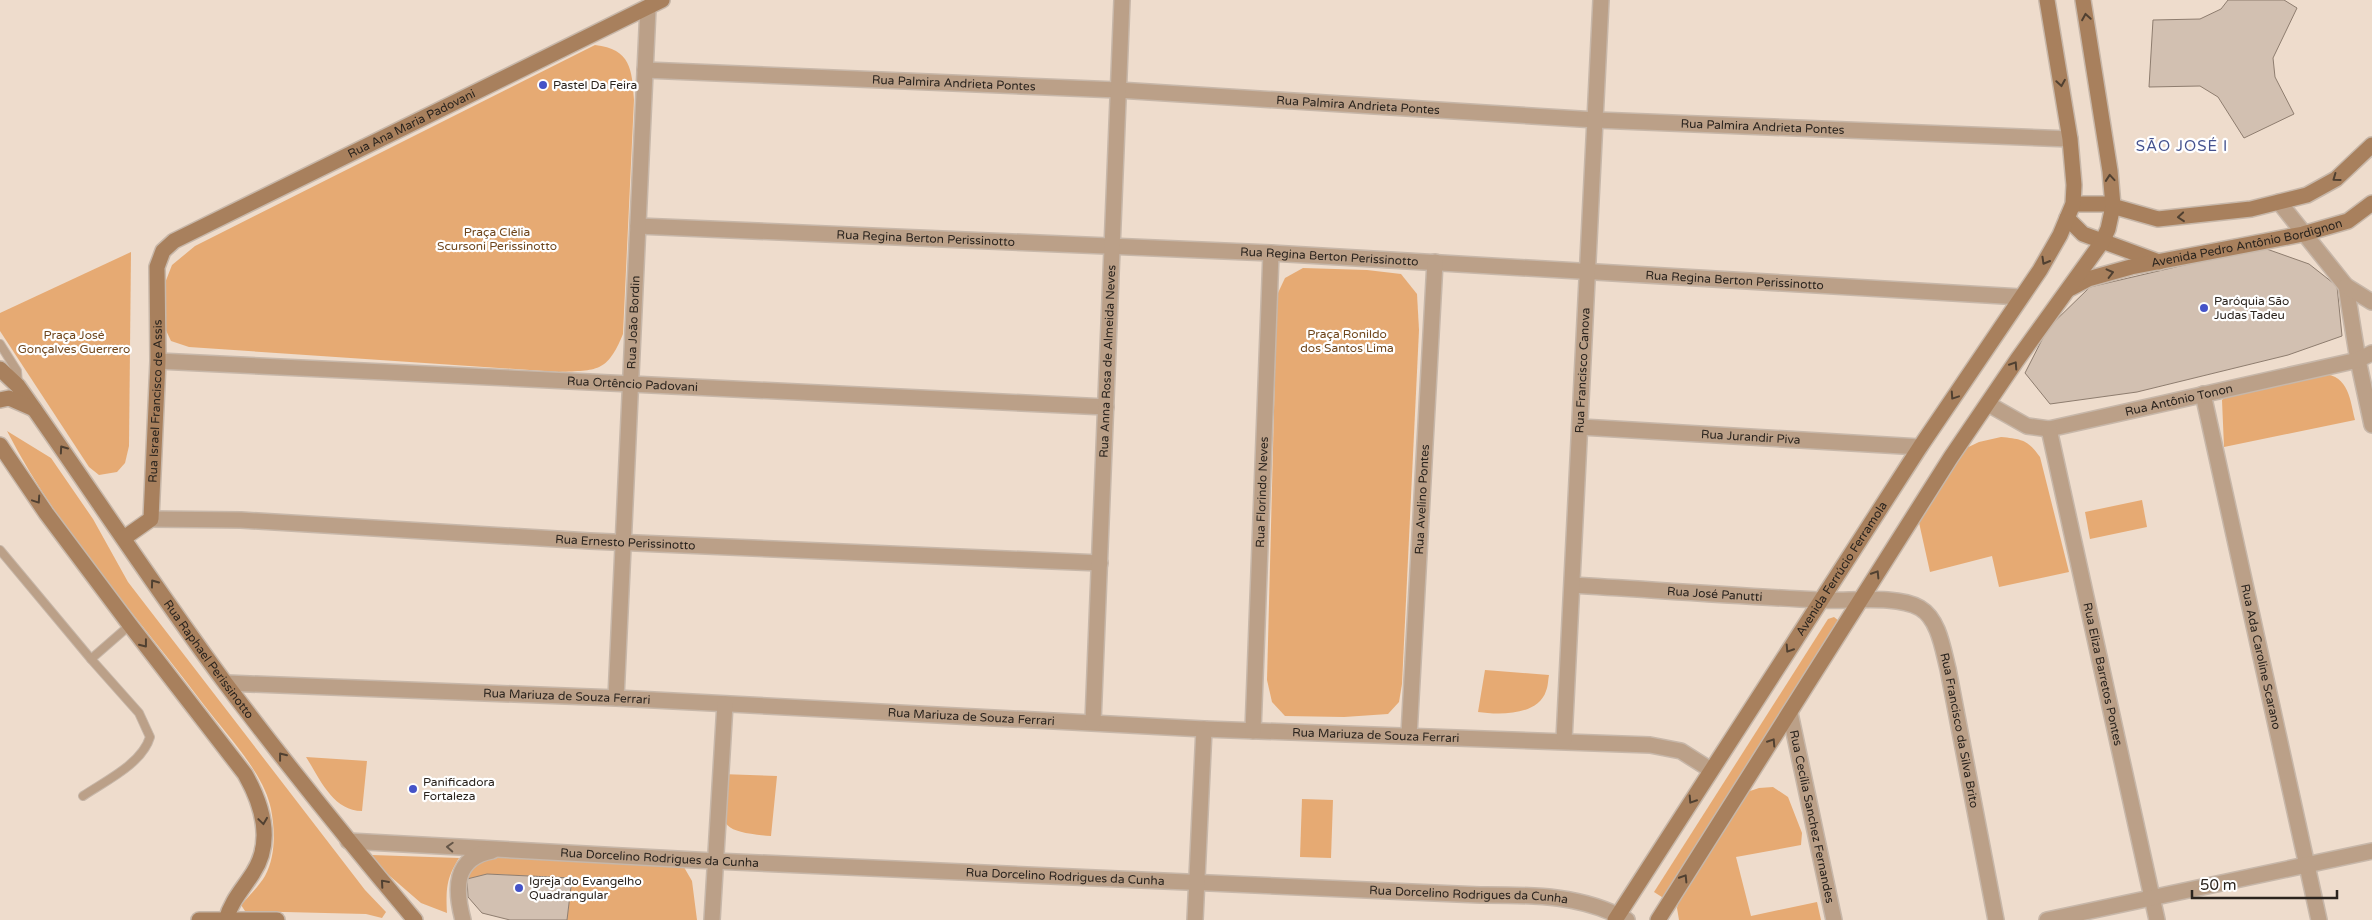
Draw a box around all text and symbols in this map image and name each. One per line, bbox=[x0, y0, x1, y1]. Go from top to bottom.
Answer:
one-way arrow bbox=[2081, 13, 2092, 21]
street label: Rua Palmira Andrieta Pontes bbox=[872, 73, 1036, 94]
place label: Pastel Da Feira bbox=[553, 78, 637, 92]
one-way arrow bbox=[2055, 78, 2065, 87]
marker: Pastel Da Feira bbox=[537, 79, 549, 91]
street label: Rua Ana Maria Padovani bbox=[345, 86, 477, 161]
street label: Rua Palmira Andrieta Pontes bbox=[1276, 93, 1441, 117]
street label: Rua Palmira Andrieta Pontes bbox=[1680, 116, 1845, 137]
district label: SÃO JOSÉ I bbox=[2136, 137, 2228, 155]
one-way arrow bbox=[2332, 172, 2342, 181]
one-way arrow bbox=[2105, 174, 2116, 182]
one-way arrow bbox=[2177, 212, 2185, 223]
street label: Avenida Pedro Antônio Bordignon bbox=[2150, 216, 2344, 270]
park label: Praça Clélia Scursoni Perissinotto bbox=[437, 225, 557, 253]
street label: Rua Regina Berton Perissinotto bbox=[836, 227, 1015, 249]
street label: Rua Regina Berton Perissinotto bbox=[1240, 245, 1419, 269]
one-way arrow bbox=[2042, 256, 2052, 265]
street label: Rua Anna Rosa de Almeida Neves bbox=[1097, 264, 1118, 458]
street label: Rua Regina Berton Perissinotto bbox=[1645, 268, 1824, 292]
one-way arrow bbox=[2105, 268, 2114, 279]
street label: Rua João Bordin bbox=[624, 275, 643, 370]
place label: Paróquia São Judas Tadeu bbox=[2214, 294, 2289, 322]
marker: Paróquia São Judas Tadeu bbox=[2198, 302, 2210, 314]
street label: Rua Francisco Canova bbox=[1572, 307, 1593, 434]
street label: Rua Israel Francisco de Assis bbox=[146, 319, 165, 483]
park label: Praça Ronildo dos Santos Lima bbox=[1300, 327, 1394, 355]
park label: Praça José Gonçalves Guerrero bbox=[18, 328, 130, 356]
one-way arrow bbox=[2007, 362, 2017, 371]
street label: Rua Ortêncio Padovani bbox=[567, 374, 698, 394]
street label: Rua Antônio Tonon bbox=[2124, 381, 2234, 419]
one-way arrow bbox=[1951, 390, 1961, 399]
street label: Rua Jurandir Piva bbox=[1701, 427, 1801, 447]
street label: Rua Florindo Neves bbox=[1253, 436, 1271, 548]
street label: Rua Avelino Pontes bbox=[1412, 444, 1432, 555]
one-way arrow bbox=[60, 445, 69, 455]
one-way arrow bbox=[31, 494, 40, 504]
street label: Avenida Ferrúcio Ferramola bbox=[1793, 499, 1890, 638]
street label: Rua Ernesto Perissinotto bbox=[555, 532, 696, 553]
one-way arrow bbox=[1870, 571, 1880, 580]
one-way arrow bbox=[151, 579, 160, 589]
street label: Rua Ada Caroline Scarano bbox=[2238, 583, 2284, 731]
street label: Rua José Panutti bbox=[1667, 584, 1763, 604]
street label: Rua Raphael Perissinotto bbox=[161, 597, 257, 721]
street label: Rua Eliza Barretos Pontes bbox=[2080, 601, 2126, 747]
one-way arrow bbox=[139, 638, 147, 647]
one-way arrow bbox=[1786, 643, 1795, 653]
street label: Rua Francisco da Silva Brito bbox=[1937, 651, 1981, 809]
street label: Rua Mariuza de Souza Ferrari bbox=[483, 686, 651, 707]
street label: Rua Mariuza de Souza Ferrari bbox=[887, 705, 1055, 728]
street label: Rua Mariuza de Souza Ferrari bbox=[1292, 725, 1460, 745]
street label: Rua Cecília Sanchez Fernandes bbox=[1787, 729, 1837, 905]
one-way arrow bbox=[1765, 738, 1775, 747]
one-way arrow bbox=[279, 752, 288, 762]
place label: Panificadora Fortaleza bbox=[423, 775, 495, 803]
marker: Panificadora Fortaleza bbox=[407, 783, 419, 795]
one-way arrow bbox=[1688, 795, 1698, 804]
one-way arrow bbox=[257, 817, 268, 825]
one-way arrow bbox=[445, 842, 453, 853]
street label: Rua Dorcelino Rodrigues da Cunha bbox=[560, 846, 759, 870]
street label: Rua Dorcelino Rodrigues da Cunha bbox=[965, 865, 1165, 888]
scale bar bbox=[2192, 868, 2337, 900]
place label: Igreja do Evangelho Quadrangular bbox=[529, 874, 642, 902]
one-way arrow bbox=[1677, 875, 1687, 884]
text: 50 m bbox=[2200, 876, 2237, 894]
one-way arrow bbox=[381, 880, 389, 889]
marker: Igreja do Evangelho Quadrangular bbox=[513, 882, 525, 894]
street label: Rua Dorcelino Rodrigues da Cunha bbox=[1369, 883, 1569, 906]

